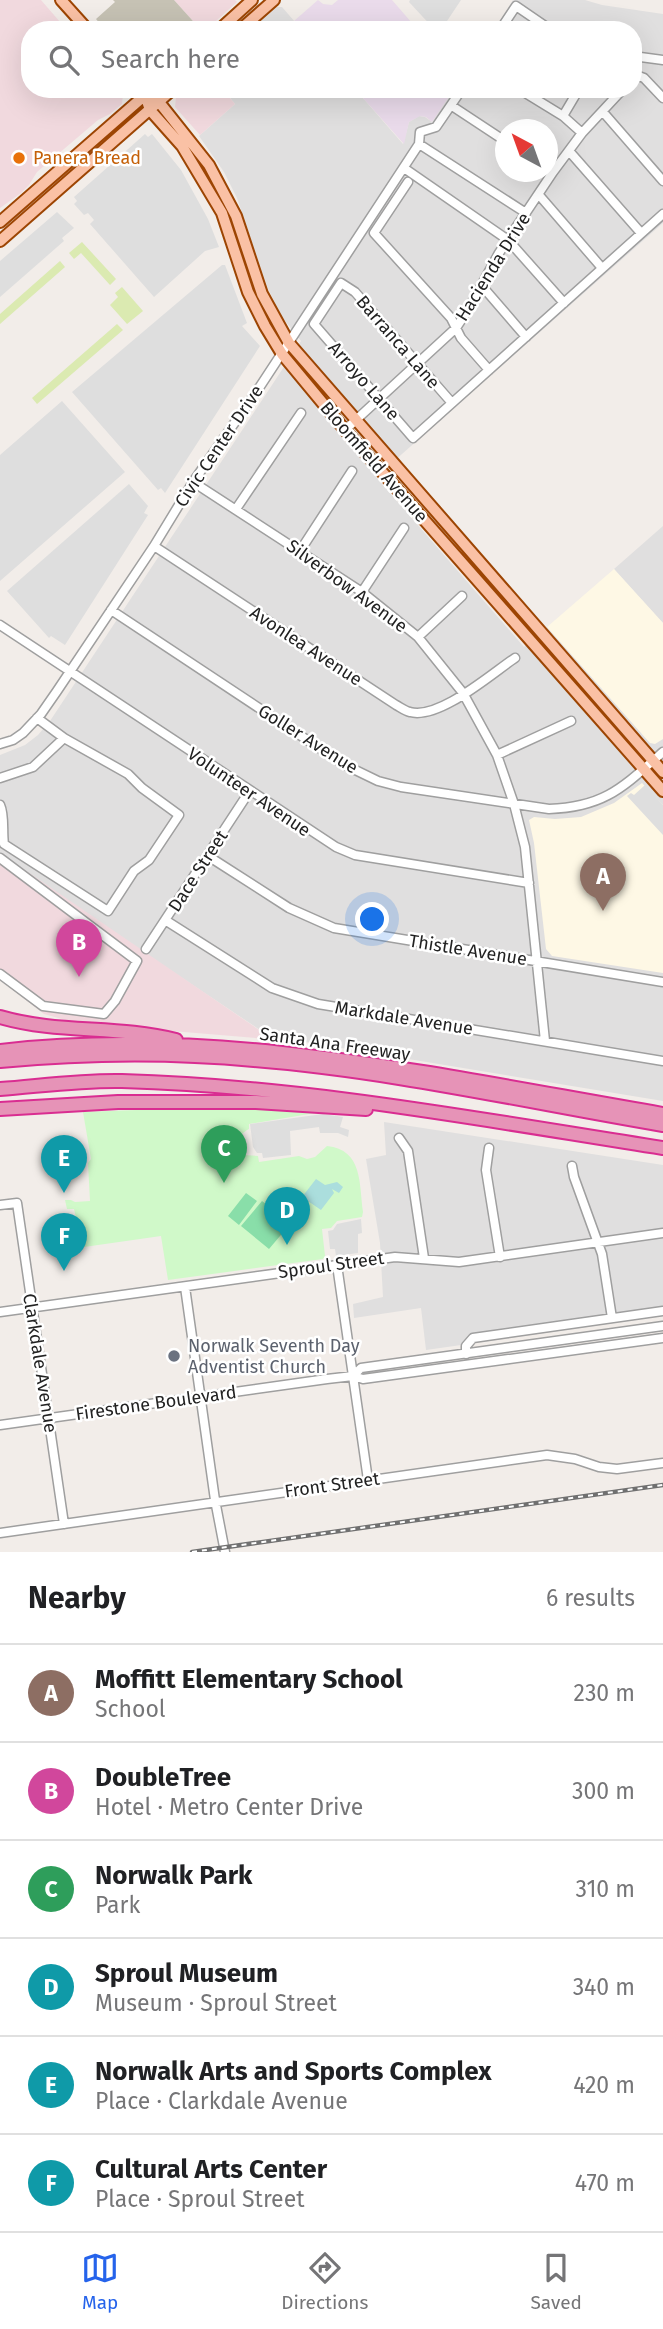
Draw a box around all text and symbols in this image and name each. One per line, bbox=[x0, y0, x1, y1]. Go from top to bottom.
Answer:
search box bbox=[21, 21, 642, 98]
icon: search bbox=[45, 41, 83, 79]
text: Search here bbox=[101, 44, 240, 75]
north arrow bbox=[495, 119, 558, 182]
place label: Panera Bread bbox=[33, 147, 141, 169]
marker: Panera Bread bbox=[11, 150, 27, 166]
street label: Hacienda Drive bbox=[451, 209, 535, 325]
street label: Barranca Lane bbox=[352, 291, 444, 393]
street label: Arroyo Lane bbox=[324, 337, 404, 425]
street label: Civic Center Drive bbox=[170, 381, 268, 511]
street label: Bloomfield Avenue bbox=[315, 397, 433, 527]
street label: Silverbow Avenue bbox=[282, 535, 412, 637]
street label: Avonlea Avenue bbox=[246, 602, 366, 690]
street label: Goller Avenue bbox=[254, 700, 362, 778]
street label: Volunteer Avenue bbox=[183, 743, 315, 841]
street label: Dace Street bbox=[163, 826, 233, 916]
pin: A bbox=[580, 853, 626, 911]
your location bbox=[355, 902, 389, 936]
pin: B bbox=[56, 919, 102, 977]
street label: Thistle Avenue bbox=[407, 930, 529, 970]
street label: Markdale Avenue bbox=[333, 996, 475, 1040]
street label: Santa Ana Freeway bbox=[258, 1023, 412, 1065]
pin: C bbox=[201, 1125, 247, 1183]
pin: E bbox=[41, 1135, 87, 1193]
pin: D bbox=[264, 1187, 310, 1245]
pin: F bbox=[41, 1213, 87, 1271]
street label: Sproul Street bbox=[277, 1247, 386, 1283]
street label: Clarkdale Avenue bbox=[18, 1292, 62, 1434]
place label: Norwalk Seventh Day Adventist Church bbox=[188, 1335, 360, 1378]
marker: Norwalk Seventh Day Adventist Church bbox=[166, 1348, 182, 1364]
street label: Firestone Boulevard bbox=[74, 1381, 238, 1425]
street label: Front Street bbox=[283, 1467, 381, 1503]
text: Nearby bbox=[28, 1580, 126, 1616]
text: 6 results bbox=[546, 1584, 635, 1612]
text: Moffitt Elementary School bbox=[95, 1664, 403, 1695]
text: A bbox=[44, 1679, 58, 1707]
text: 230 m bbox=[574, 1679, 635, 1707]
text: School bbox=[95, 1695, 166, 1723]
text: DoubleTree bbox=[95, 1762, 231, 1793]
text: B bbox=[44, 1777, 58, 1805]
text: 300 m bbox=[572, 1777, 635, 1805]
text: Hotel · Metro Center Drive bbox=[95, 1793, 363, 1821]
text: Norwalk Park bbox=[95, 1860, 252, 1891]
text: C bbox=[44, 1875, 58, 1903]
text: 310 m bbox=[575, 1875, 635, 1903]
text: Park bbox=[95, 1891, 140, 1919]
text: Sproul Museum bbox=[95, 1958, 278, 1989]
text: D bbox=[44, 1973, 58, 2001]
text: 340 m bbox=[573, 1973, 635, 2001]
text: Museum · Sproul Street bbox=[95, 1989, 337, 2017]
text: Norwalk Arts and Sports Complex bbox=[95, 2056, 492, 2087]
text: E bbox=[45, 2071, 57, 2099]
text: 420 m bbox=[573, 2071, 635, 2099]
text: Place · Clarkdale Avenue bbox=[95, 2087, 348, 2115]
text: Cultural Arts Center bbox=[95, 2154, 327, 2185]
text: F bbox=[45, 2169, 57, 2197]
text: 470 m bbox=[575, 2169, 635, 2197]
text: Place · Sproul Street bbox=[95, 2185, 304, 2213]
tab: Map bbox=[81, 2249, 119, 2314]
tab: Directions bbox=[281, 2249, 368, 2314]
tab: Saved bbox=[531, 2249, 582, 2314]

